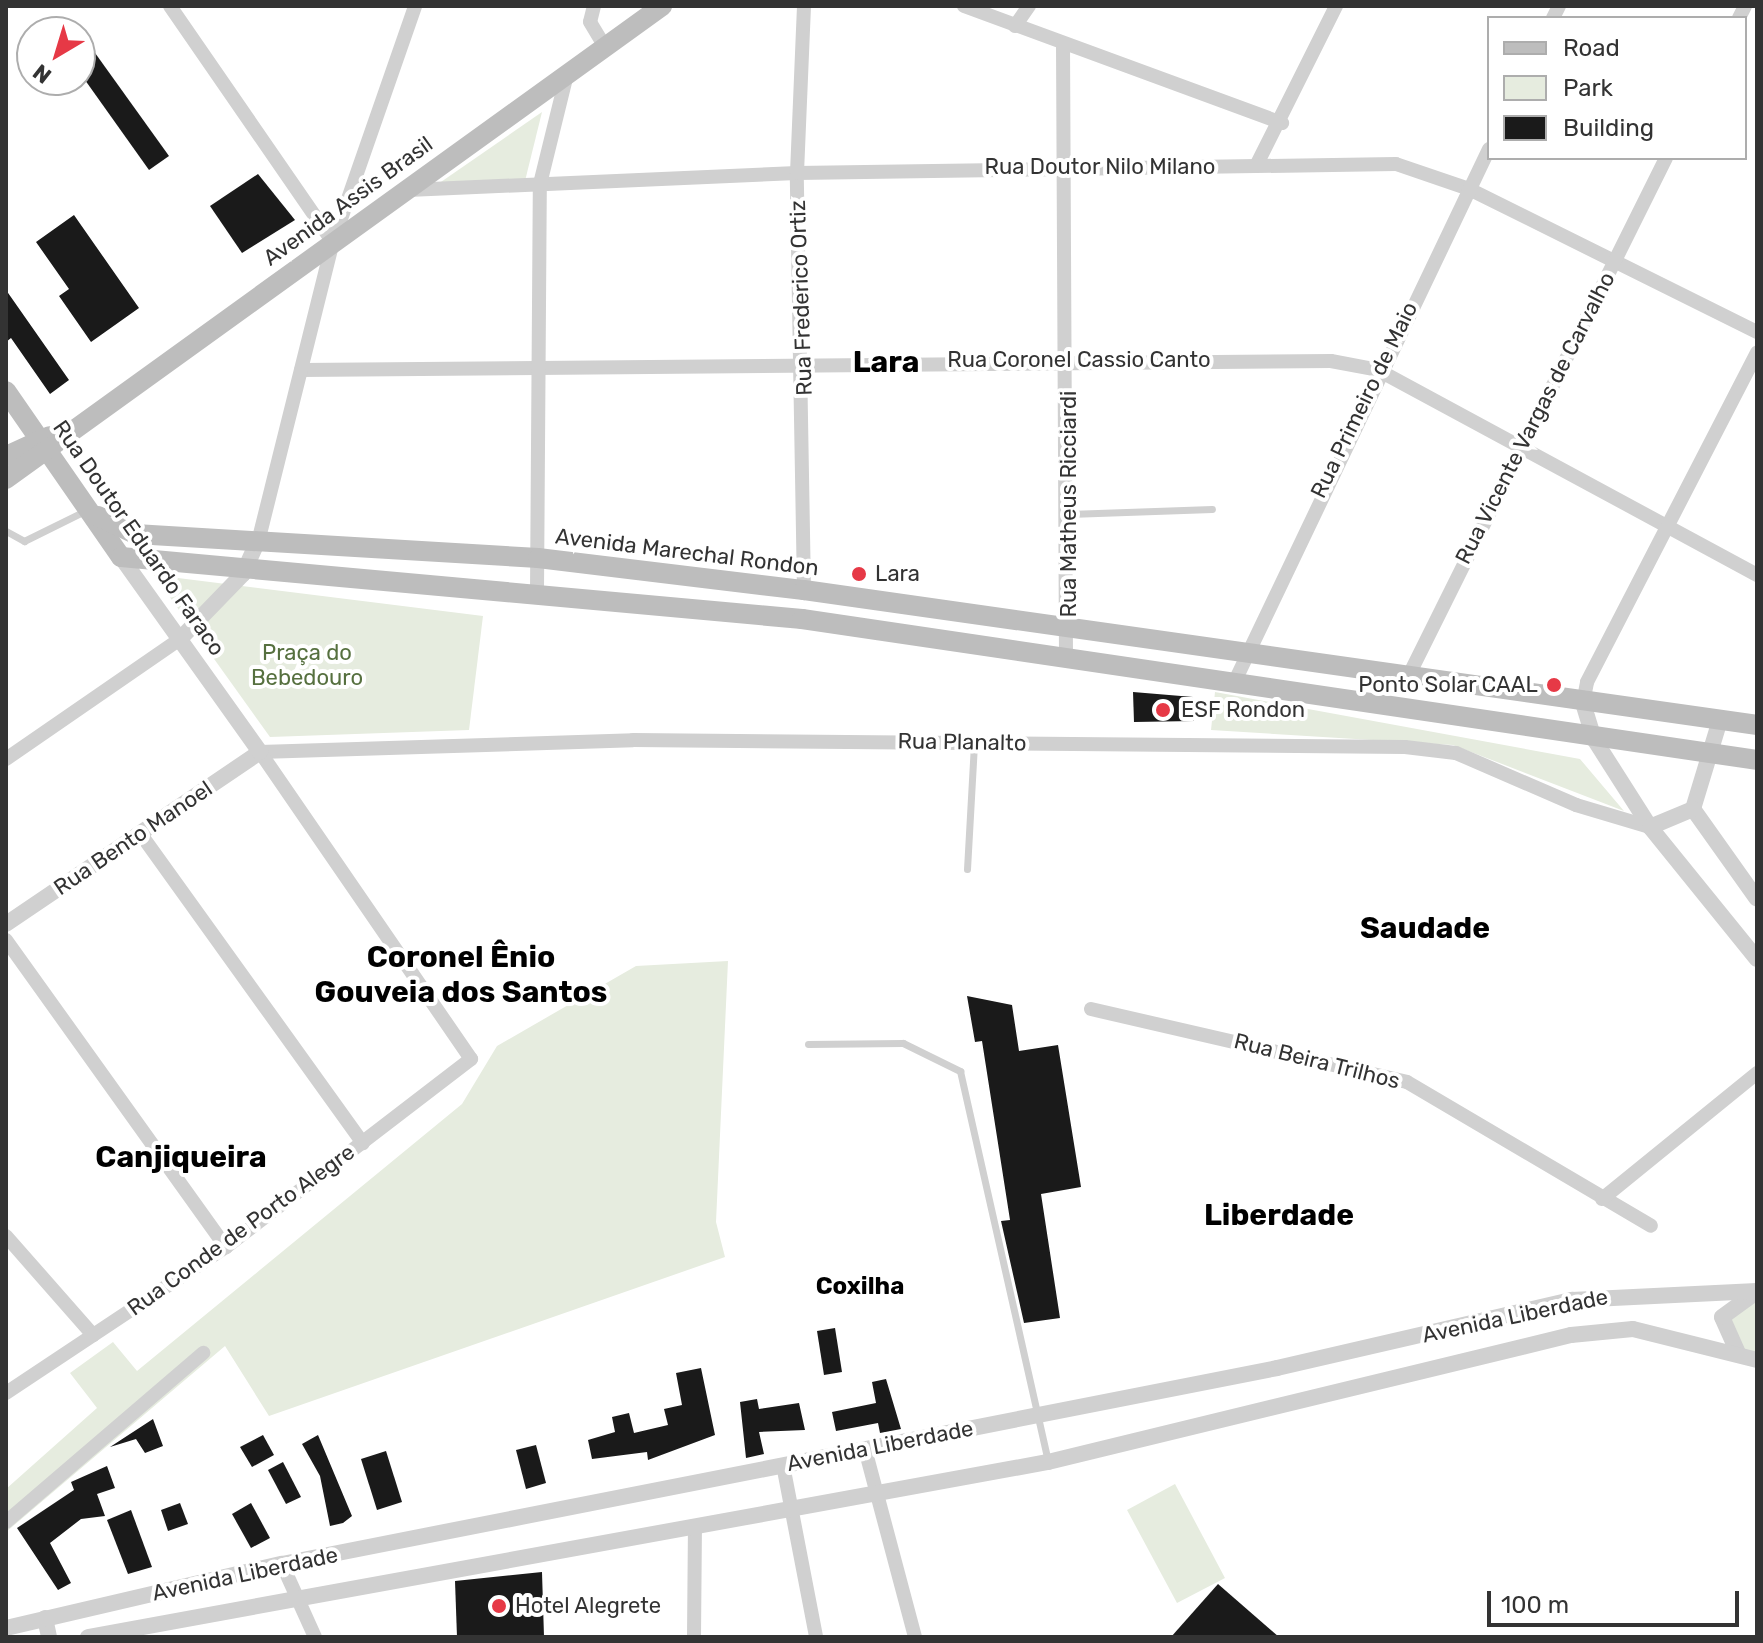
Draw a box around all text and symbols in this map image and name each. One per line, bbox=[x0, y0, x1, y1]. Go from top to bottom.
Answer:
north arrow bbox=[16, 16, 96, 96]
legend bbox=[1487, 16, 1747, 160]
text: Road bbox=[1563, 34, 1620, 62]
text: N bbox=[28, 58, 57, 89]
text: Park bbox=[1563, 74, 1613, 102]
text: Building bbox=[1563, 114, 1654, 142]
street label: Avenida Assis Brasil bbox=[258, 131, 438, 271]
street label: Rua Doutor Nilo Milano bbox=[984, 154, 1216, 180]
street label: Rua Frederico Ortiz bbox=[784, 200, 818, 396]
street label: Rua Vicente Vargas de Carvalho bbox=[1449, 267, 1621, 569]
street label: Rua Primeiro de Maio bbox=[1305, 298, 1423, 502]
district label: Lara bbox=[853, 344, 919, 380]
street label: Rua Coronel Cassio Canto bbox=[947, 347, 1211, 373]
street label: Rua Matheus Ricciardi bbox=[1056, 391, 1082, 617]
street label: Rua Doutor Eduardo Faraco bbox=[47, 415, 231, 661]
street label: Avenida Marechal Rondon bbox=[554, 523, 820, 581]
place label: Lara bbox=[875, 561, 920, 587]
marker: Lara bbox=[850, 565, 868, 583]
park label: Praça do Bebedouro bbox=[251, 639, 363, 690]
place label: Ponto Solar CAAL bbox=[1358, 672, 1538, 698]
marker: Ponto Solar CAAL bbox=[1545, 676, 1563, 694]
place label: ESF Rondon bbox=[1181, 697, 1306, 723]
marker: ESF Rondon bbox=[1152, 699, 1174, 721]
street label: Rua Planalto bbox=[897, 728, 1027, 756]
street label: Rua Bento Manoel bbox=[49, 775, 217, 901]
district label: Saudade bbox=[1360, 910, 1490, 946]
district label: Coronel Ênio Gouveia dos Santos bbox=[315, 939, 607, 1010]
street label: Rua Beira Trilhos bbox=[1231, 1028, 1403, 1094]
district label: Canjiqueira bbox=[95, 1139, 267, 1175]
street label: Rua Conde de Porto Alegre bbox=[122, 1139, 360, 1321]
district label: Liberdade bbox=[1204, 1197, 1354, 1233]
district label: Coxilha bbox=[816, 1273, 904, 1301]
street label: Avenida Liberdade bbox=[1420, 1283, 1610, 1349]
street label: Avenida Liberdade bbox=[785, 1415, 975, 1477]
street label: Avenida Liberdade bbox=[150, 1541, 340, 1607]
scale bar bbox=[1491, 1575, 1743, 1625]
text: 100 m bbox=[1501, 1591, 1569, 1619]
place label: Hotel Alegrete bbox=[515, 1593, 662, 1619]
marker: Hotel Alegrete bbox=[490, 1597, 508, 1615]

